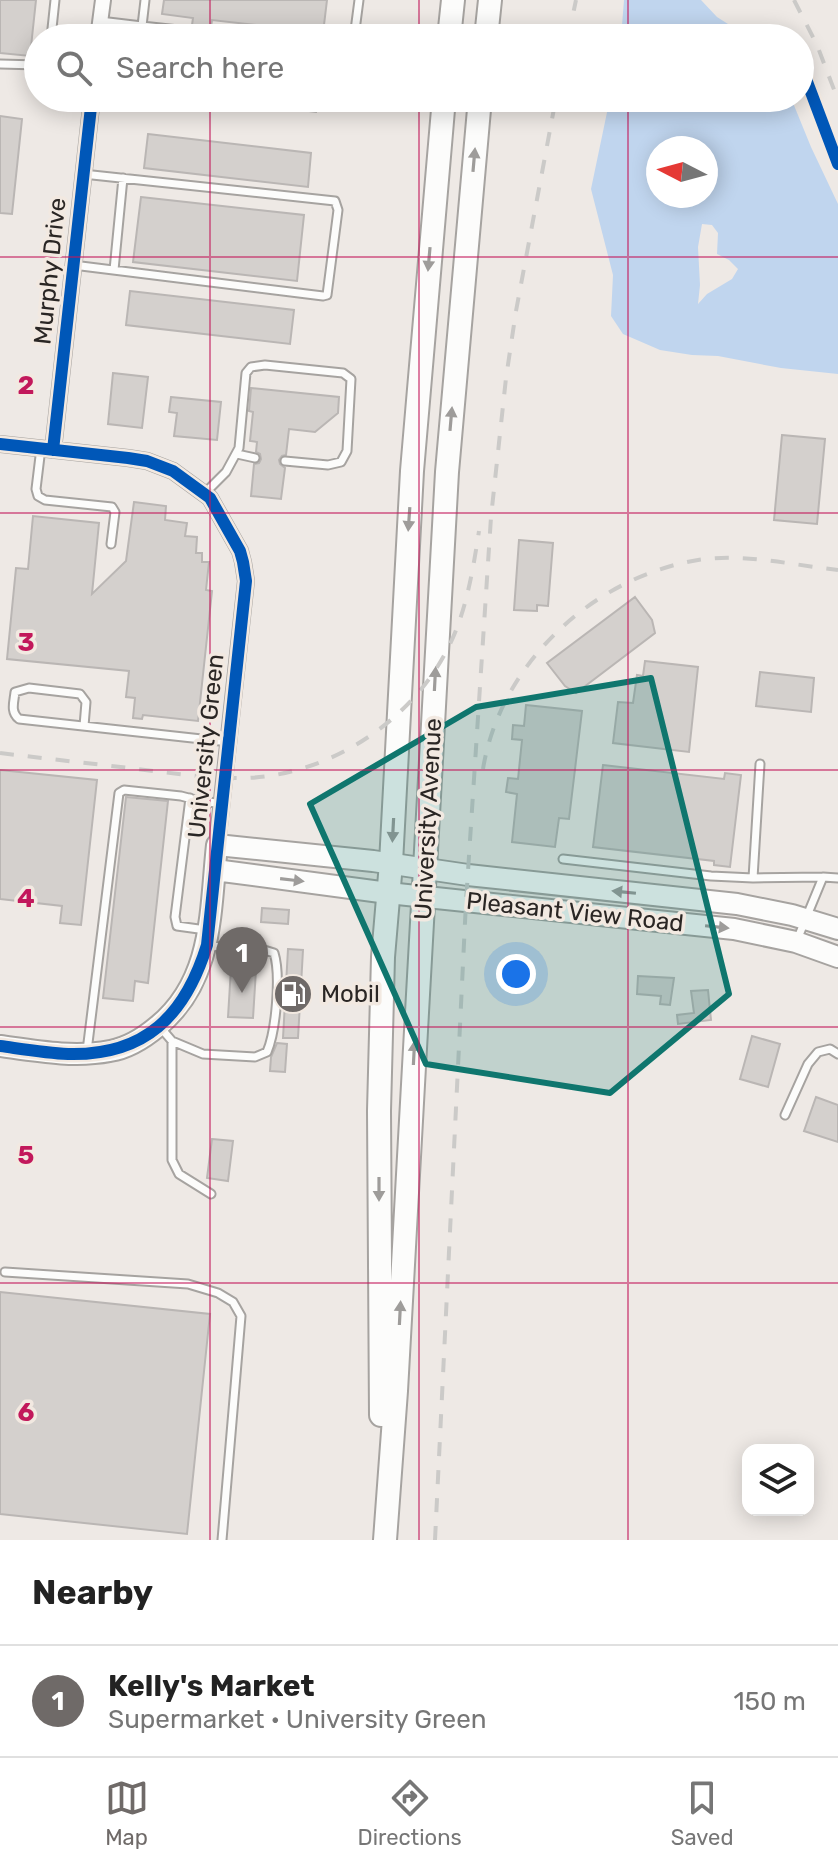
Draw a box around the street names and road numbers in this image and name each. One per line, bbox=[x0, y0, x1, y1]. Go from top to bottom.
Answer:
street label: Murphy Drive bbox=[28, 196, 72, 346]
street label: University Green bbox=[182, 652, 230, 840]
street label: University Avenue bbox=[409, 717, 447, 921]
street label: Pleasant View Road bbox=[465, 887, 685, 937]

